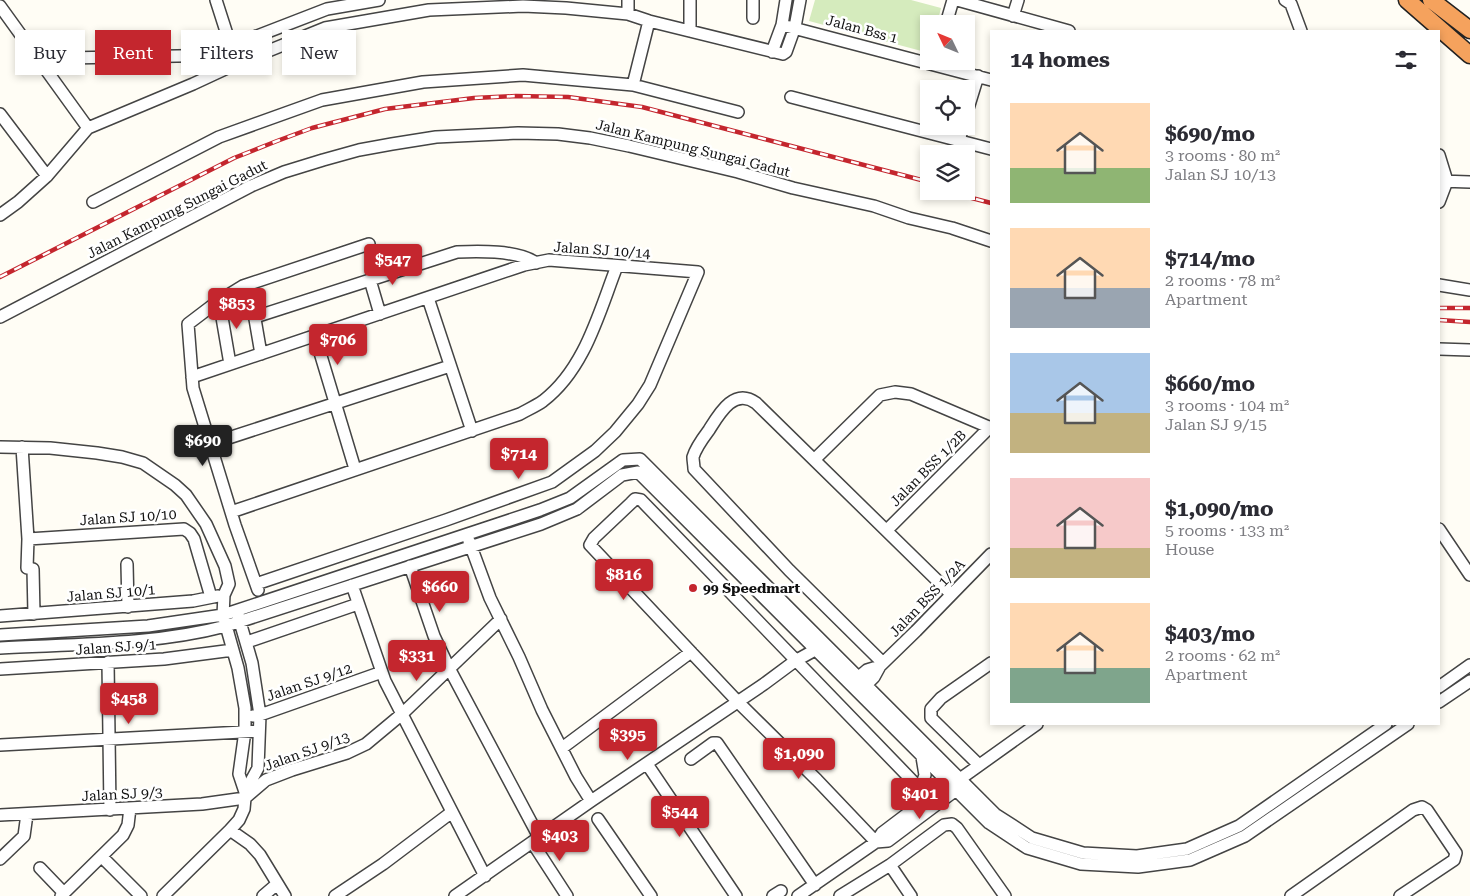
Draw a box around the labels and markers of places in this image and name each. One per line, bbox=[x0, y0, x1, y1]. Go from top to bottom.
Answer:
pin: $547 bbox=[363, 244, 423, 286]
pin: $853 bbox=[207, 288, 267, 330]
pin: $706 bbox=[308, 324, 368, 366]
pin: $690 bbox=[173, 424, 233, 467]
pin: $714 bbox=[489, 438, 549, 480]
pin: $816 bbox=[594, 558, 654, 601]
pin: $660 bbox=[410, 570, 470, 613]
place label: 99 Speedmart bbox=[703, 580, 801, 596]
marker: 99 Speedmart bbox=[687, 582, 699, 594]
pin: $331 bbox=[387, 640, 447, 682]
pin: $458 bbox=[99, 682, 159, 725]
pin: $395 bbox=[598, 718, 658, 761]
pin: $1,090 bbox=[758, 738, 840, 780]
pin: $401 bbox=[890, 778, 950, 820]
pin: $544 bbox=[650, 796, 710, 838]
pin: $403 bbox=[530, 820, 590, 862]

